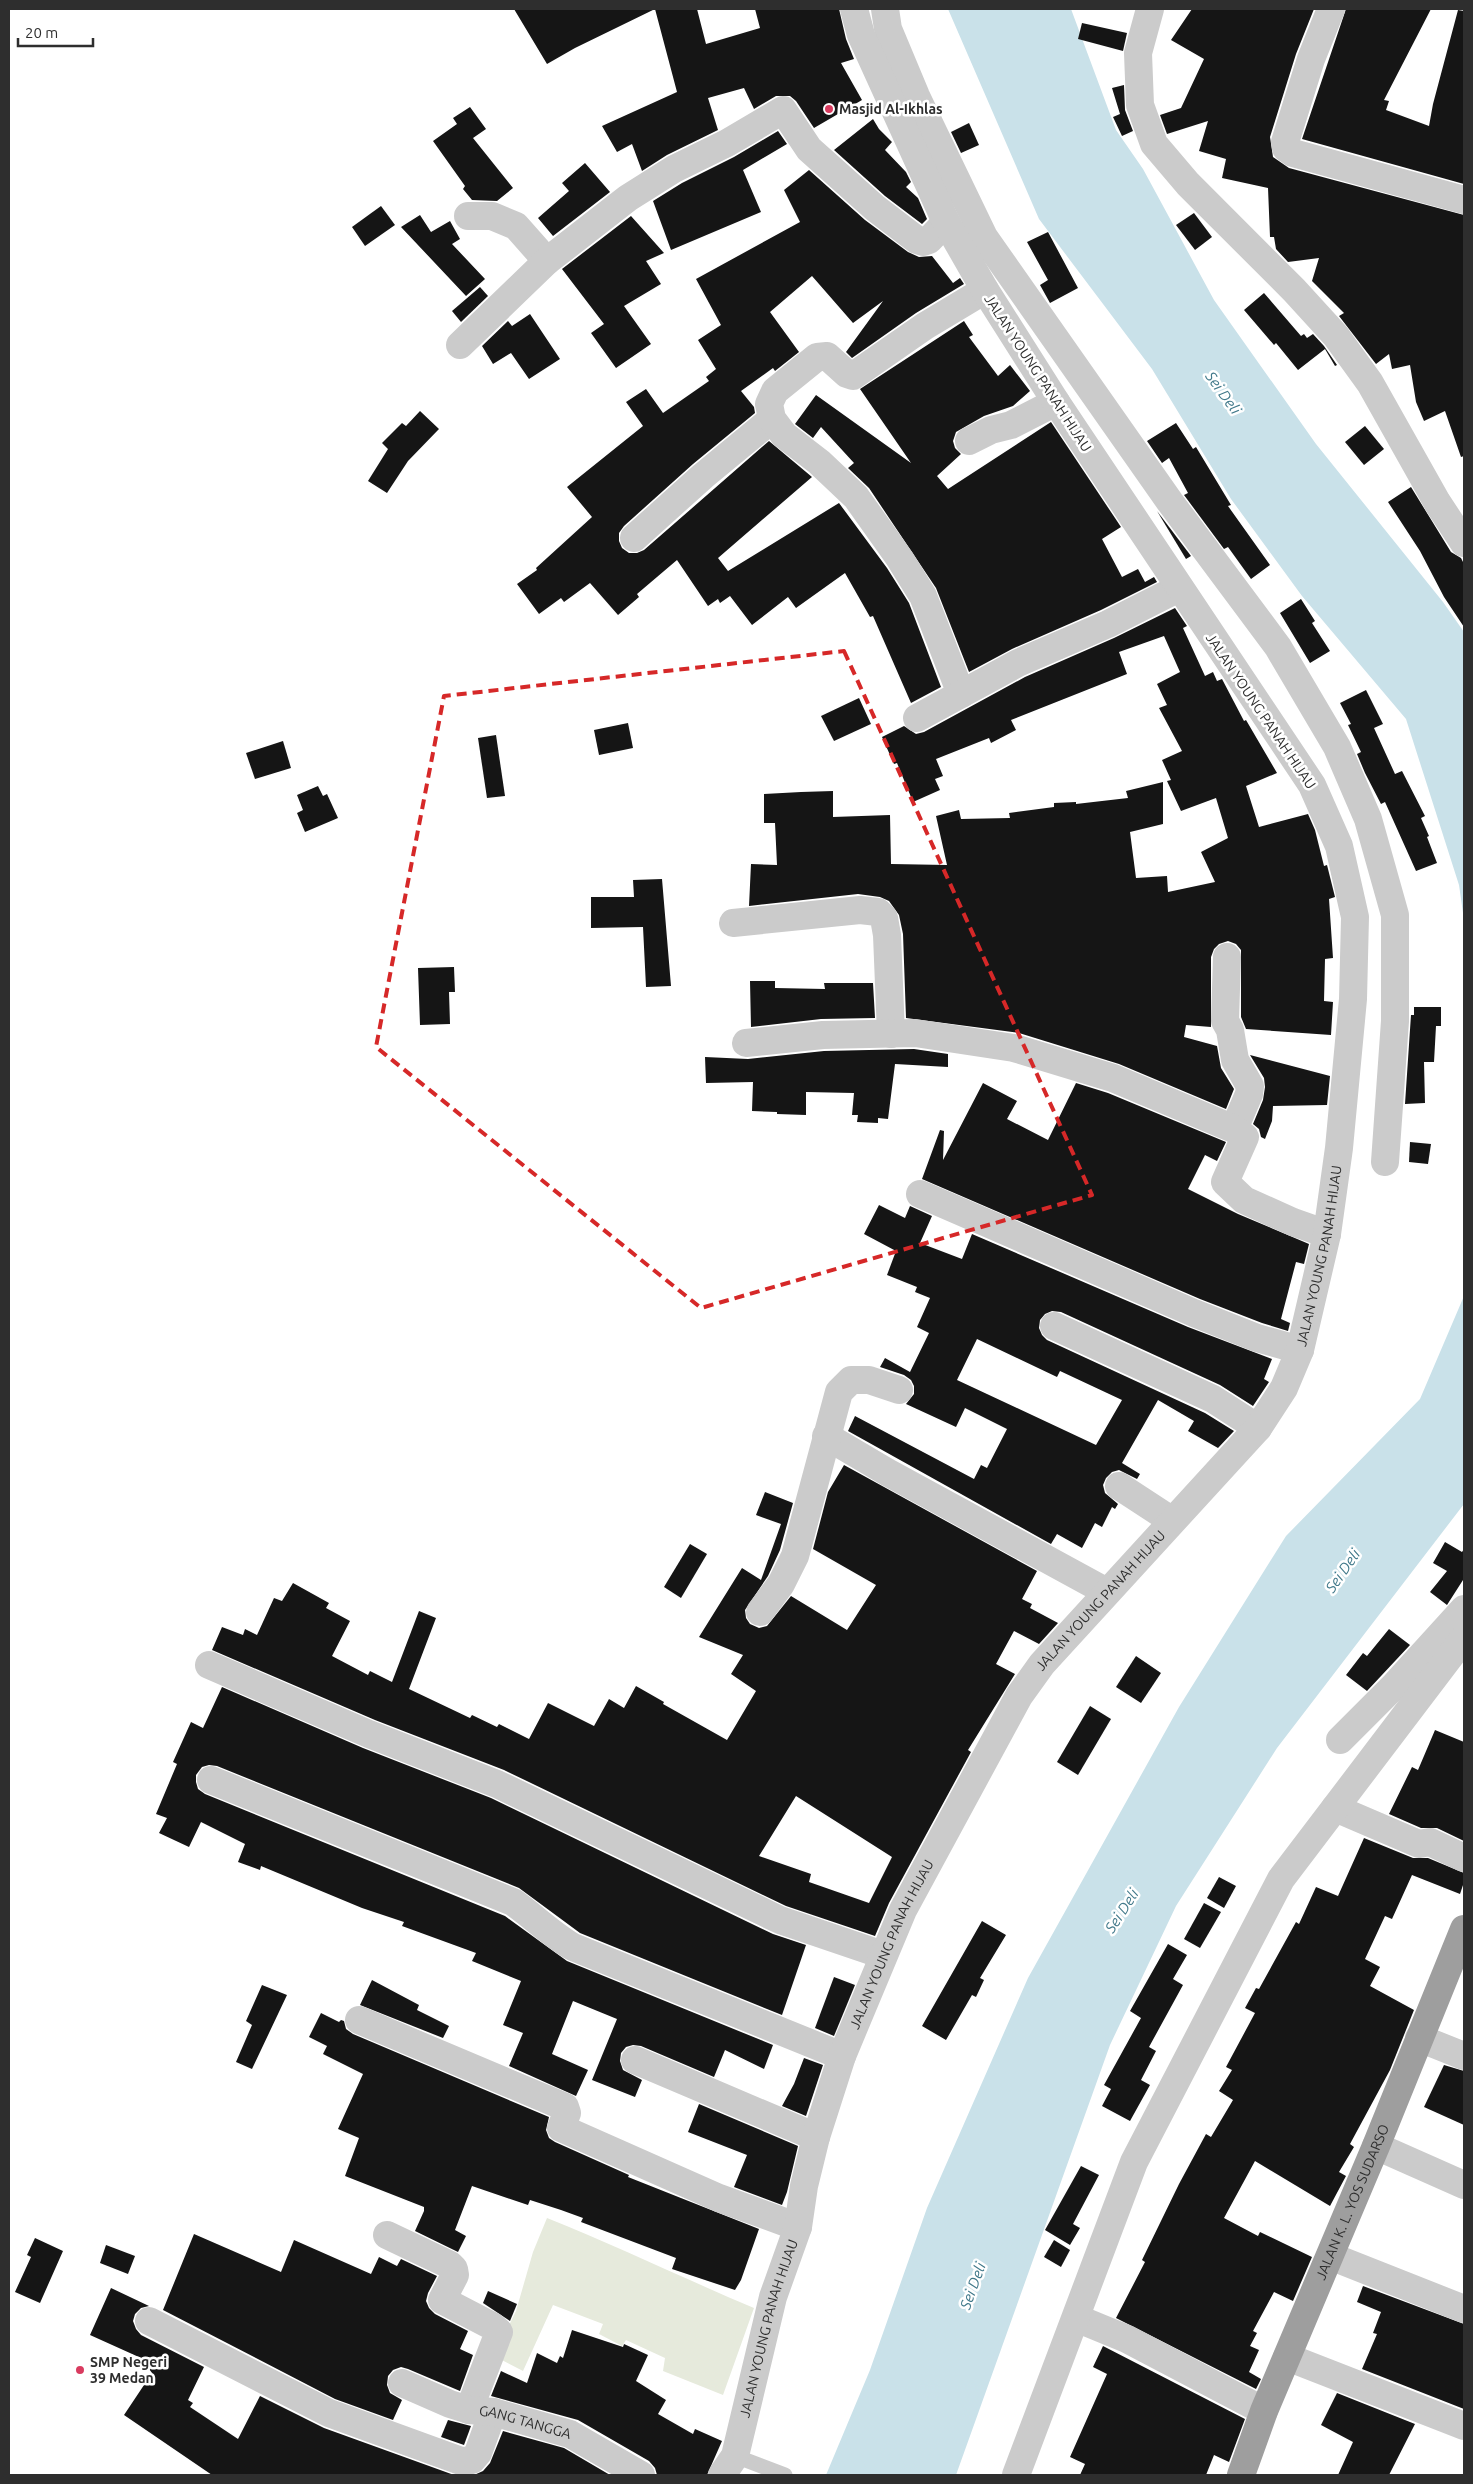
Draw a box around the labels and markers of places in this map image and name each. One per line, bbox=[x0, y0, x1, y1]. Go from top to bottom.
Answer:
place label: Masjid Al-Ikhlas bbox=[839, 101, 943, 117]
marker: Masjid Al-Ikhlas bbox=[823, 103, 835, 115]
place label: SMP Negeri 39 Medan bbox=[90, 2354, 167, 2386]
marker: SMP Negeri 39 Medan bbox=[74, 2364, 86, 2376]

